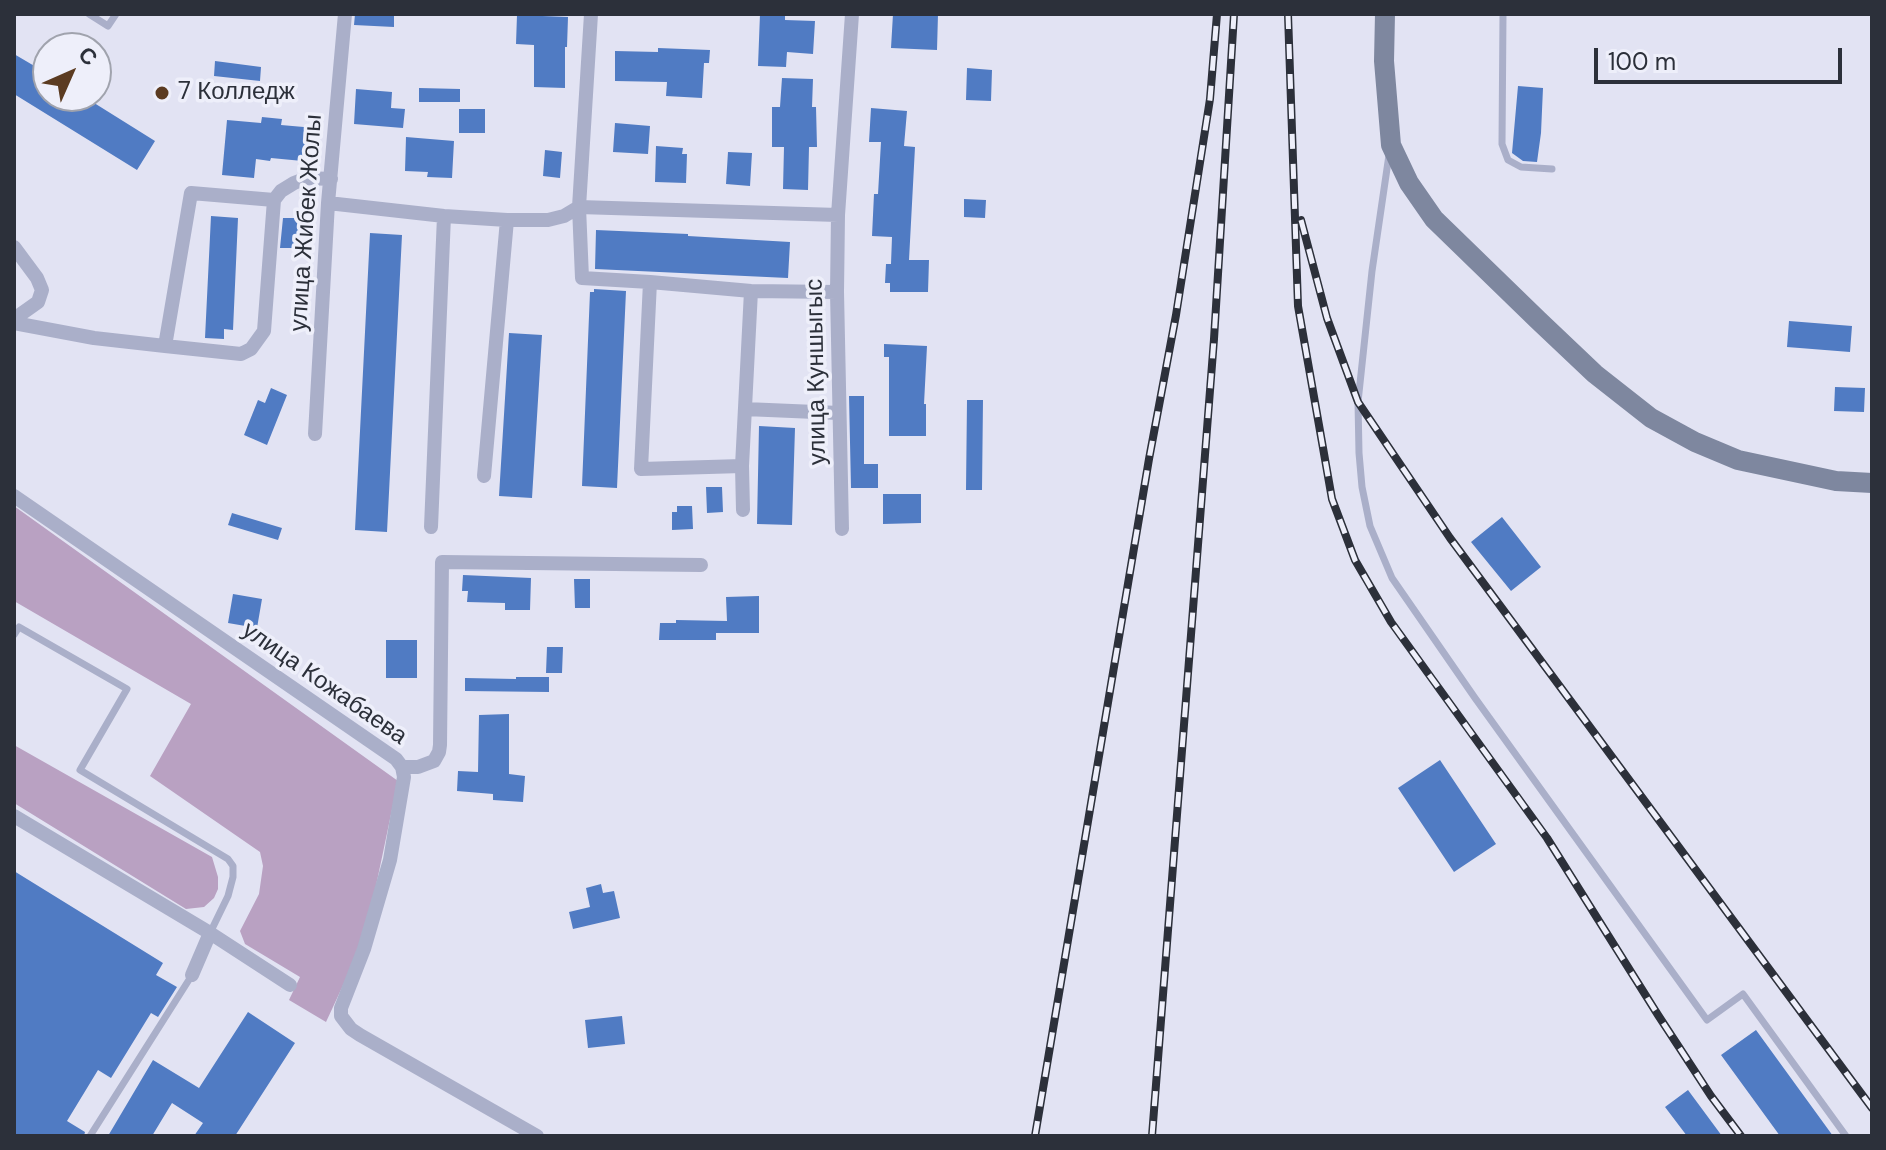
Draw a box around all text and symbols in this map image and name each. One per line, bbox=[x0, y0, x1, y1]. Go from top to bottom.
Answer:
north arrow bbox=[32, 32, 112, 112]
scale bar bbox=[1598, 32, 1846, 82]
text: С bbox=[72, 40, 104, 72]
text: 100 m bbox=[1608, 46, 1676, 77]
place label: 7 Колледж bbox=[178, 79, 295, 107]
marker: 7 Колледж bbox=[153, 84, 171, 102]
street label: улица Жибек Жолы bbox=[285, 113, 329, 333]
street label: улица Куншыгыс bbox=[801, 279, 833, 465]
street label: улица Кожабаева bbox=[236, 616, 412, 752]

